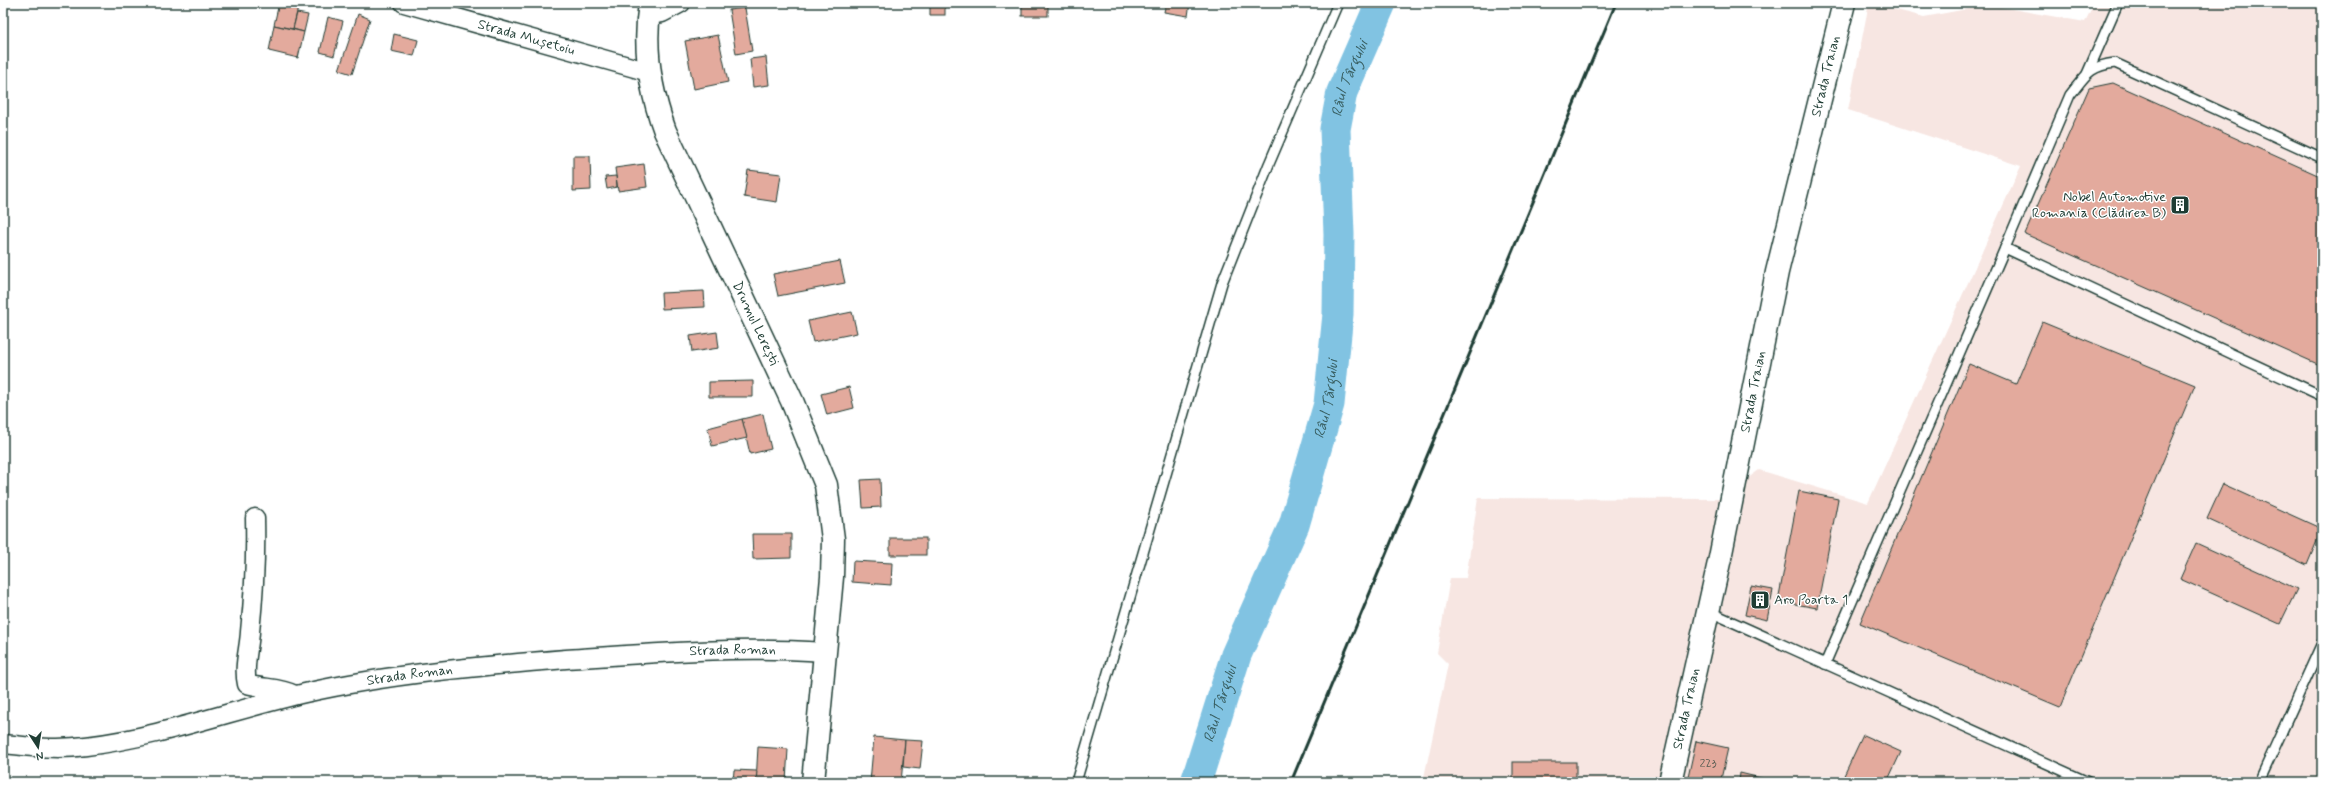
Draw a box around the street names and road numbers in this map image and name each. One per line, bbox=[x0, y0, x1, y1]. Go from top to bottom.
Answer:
street label: Strada Mușetoiu bbox=[476, 15, 577, 60]
street label: Strada Traian bbox=[1807, 34, 1845, 119]
street label: Drumul Lerești bbox=[728, 279, 783, 368]
street label: Strada Traian bbox=[1736, 349, 1770, 434]
street label: Strada Roman bbox=[689, 641, 776, 660]
street label: Strada Roman bbox=[365, 661, 454, 690]
street label: Strada Traian bbox=[1669, 666, 1704, 751]

